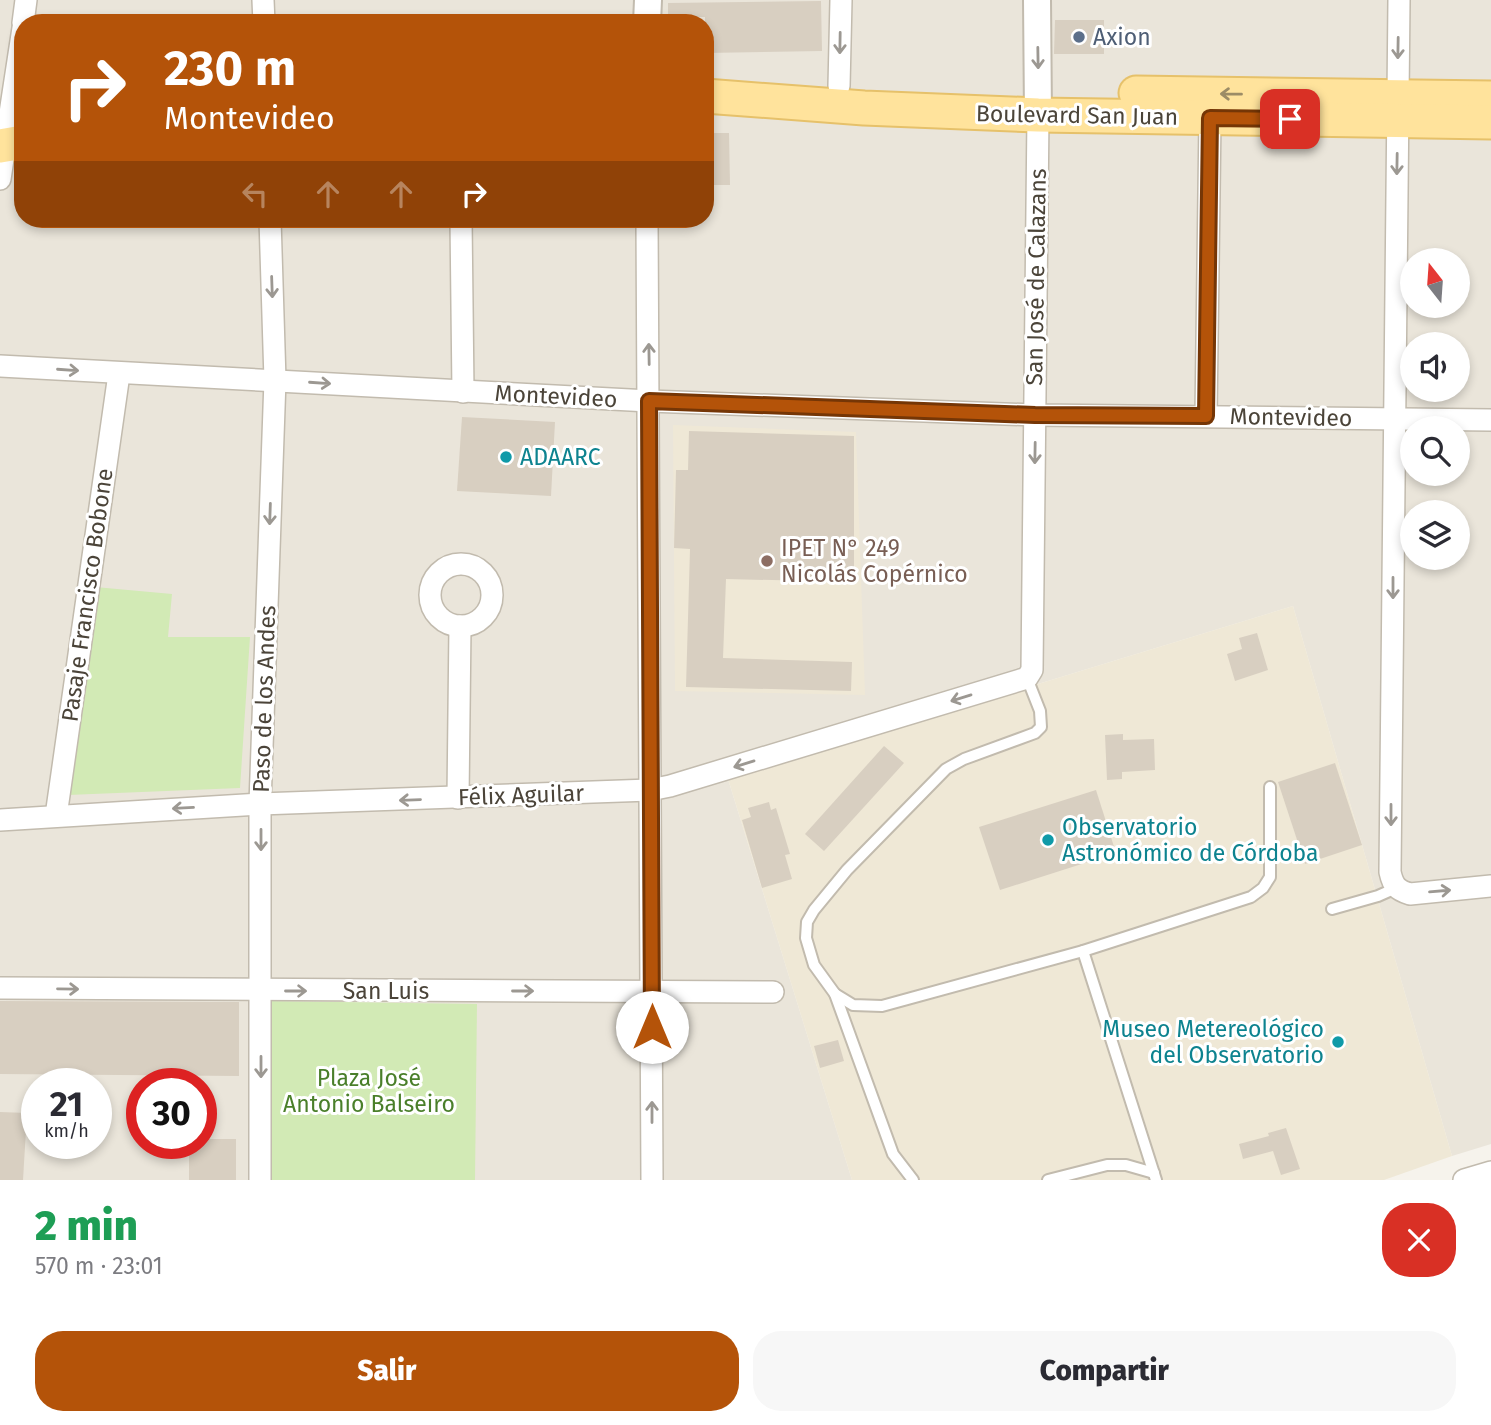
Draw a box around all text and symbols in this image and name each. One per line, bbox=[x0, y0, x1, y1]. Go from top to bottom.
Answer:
place label: Axion bbox=[1093, 23, 1151, 51]
marker: Axion bbox=[1071, 29, 1087, 45]
one-way arrow bbox=[833, 31, 846, 54]
one-way arrow bbox=[1392, 36, 1405, 59]
text: 230 m bbox=[164, 39, 296, 98]
icon: right bbox=[49, 42, 140, 133]
one-way arrow bbox=[1031, 46, 1045, 69]
one-way arrow bbox=[1220, 88, 1243, 101]
pin bbox=[1260, 89, 1320, 149]
text: Montevideo bbox=[164, 99, 335, 137]
street label: Boulevard San Juan bbox=[976, 99, 1178, 131]
icon: arrive bbox=[1271, 100, 1309, 138]
one-way arrow bbox=[1390, 153, 1403, 176]
street label: San José de Calazans bbox=[1020, 168, 1052, 386]
icon: left bbox=[236, 175, 274, 213]
icon: ahead bbox=[309, 175, 347, 213]
icon: ahead bbox=[382, 175, 420, 213]
icon: right bbox=[455, 175, 493, 213]
north arrow bbox=[1400, 248, 1470, 318]
map controls bbox=[1400, 248, 1470, 570]
one-way arrow bbox=[265, 275, 279, 298]
button: sound bbox=[1400, 332, 1470, 402]
one-way arrow bbox=[642, 343, 656, 366]
one-way arrow bbox=[56, 364, 79, 377]
one-way arrow bbox=[308, 377, 331, 390]
street label: Montevideo bbox=[494, 379, 618, 413]
street label: Montevideo bbox=[1229, 402, 1353, 432]
button: search bbox=[1400, 416, 1470, 486]
one-way arrow bbox=[1028, 441, 1041, 464]
place label: ADAARC bbox=[520, 443, 601, 471]
marker: ADAARC bbox=[498, 449, 514, 465]
street label: Pasaje Francisco Bobone bbox=[55, 466, 119, 724]
button: layers bbox=[1400, 500, 1470, 570]
one-way arrow bbox=[263, 503, 277, 526]
place label: IPET N° 249 Nicolás Copérnico bbox=[781, 534, 968, 588]
marker: IPET N° 249 Nicolás Copérnico bbox=[759, 553, 775, 569]
one-way arrow bbox=[1386, 576, 1400, 599]
street label: Paso de los Andes bbox=[247, 605, 281, 793]
one-way arrow bbox=[951, 692, 973, 705]
one-way arrow bbox=[733, 759, 755, 771]
street label: Félix Aguilar bbox=[457, 779, 585, 811]
one-way arrow bbox=[399, 793, 422, 806]
one-way arrow bbox=[172, 802, 195, 815]
one-way arrow bbox=[1384, 804, 1398, 827]
place label: Observatorio Astronómico de Córdoba bbox=[1062, 813, 1319, 867]
one-way arrow bbox=[254, 828, 268, 851]
marker: Observatorio Astronómico de Córdoba bbox=[1040, 832, 1056, 848]
one-way arrow bbox=[1428, 884, 1451, 897]
street label: San Luis bbox=[343, 977, 429, 1005]
one-way arrow bbox=[56, 982, 79, 996]
one-way arrow bbox=[284, 984, 307, 998]
one-way arrow bbox=[511, 984, 534, 998]
position arrow bbox=[615, 990, 689, 1064]
place label: Museo Metereológico del Observatorio bbox=[1102, 1015, 1324, 1069]
marker: Museo Metereológico del Observatorio bbox=[1330, 1034, 1346, 1050]
one-way arrow bbox=[254, 1055, 268, 1078]
park label: Plaza José Antonio Balseiro bbox=[283, 1064, 455, 1118]
speed limit sign: 30 bbox=[126, 1068, 217, 1159]
text: 21 bbox=[50, 1083, 83, 1125]
one-way arrow bbox=[645, 1101, 659, 1124]
text: km/h bbox=[44, 1120, 89, 1142]
text: 2 min bbox=[35, 1201, 138, 1251]
button: close bbox=[1382, 1203, 1456, 1277]
text: 570 m · 23:01 bbox=[35, 1252, 163, 1280]
button: Salir bbox=[35, 1331, 739, 1411]
button: Compartir bbox=[753, 1331, 1456, 1411]

